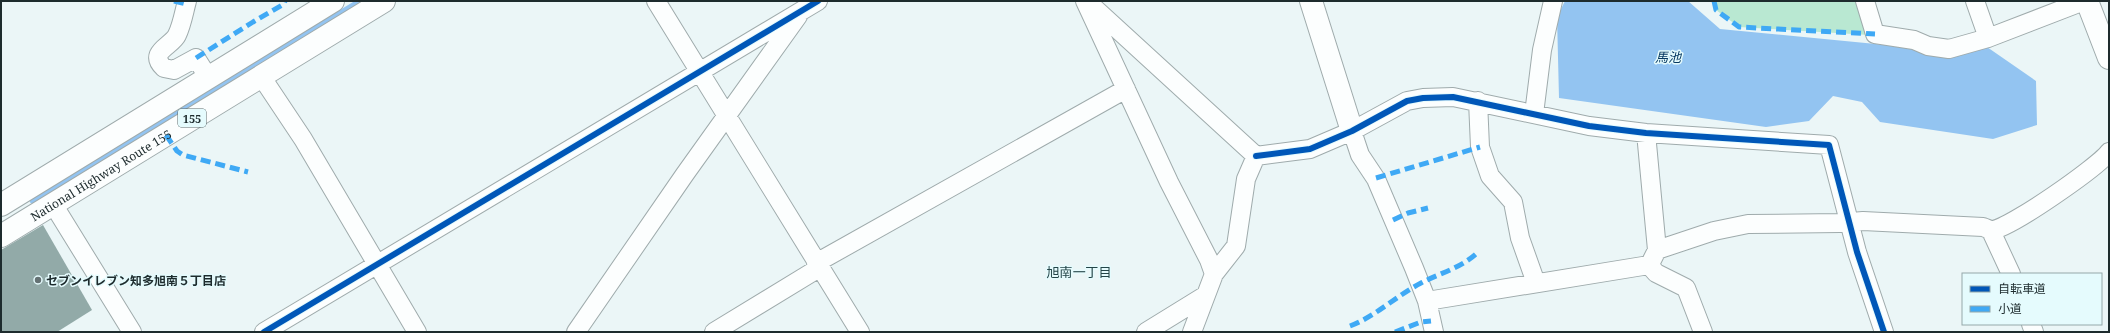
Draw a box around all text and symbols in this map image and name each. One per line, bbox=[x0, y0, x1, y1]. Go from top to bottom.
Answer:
water label: 馬池 bbox=[1655, 48, 1683, 66]
road number: 155 bbox=[178, 109, 206, 127]
street label: National Highway Route 155 bbox=[27, 125, 175, 225]
district label: 旭南一丁目 bbox=[1046, 263, 1112, 281]
place label: セブンイレブン知多旭南５丁目店 bbox=[46, 272, 226, 289]
legend bbox=[1962, 273, 2102, 325]
marker: セブンイレブン知多旭南５丁目店 bbox=[33, 275, 43, 285]
text: 自転車道 bbox=[1998, 280, 2046, 297]
text: 小道 bbox=[1998, 300, 2022, 317]

